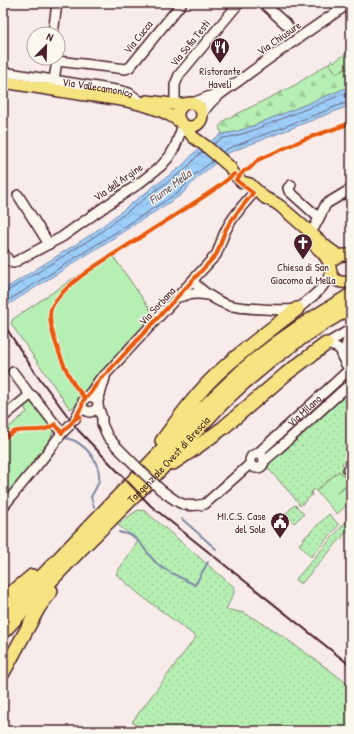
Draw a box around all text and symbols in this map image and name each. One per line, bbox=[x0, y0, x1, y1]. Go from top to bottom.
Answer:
street label: Via Cucca bbox=[120, 17, 156, 56]
street label: Via Sofia Testi bbox=[167, 17, 213, 69]
street label: Via Chiusure bbox=[254, 17, 304, 58]
north arrow bbox=[26, 26, 66, 66]
text: N bbox=[44, 29, 55, 44]
restaurant icon: Ristorante Haveli bbox=[209, 36, 231, 64]
place label: Ristorante Haveli bbox=[199, 64, 241, 91]
street label: Via Vallecamonica bbox=[61, 75, 137, 101]
street label: Via dell'Argine bbox=[91, 160, 146, 204]
water label: Fiume Mella bbox=[145, 164, 196, 208]
church icon: Chiesa di San Giacomo al Mella bbox=[292, 232, 314, 260]
place label: Chiesa di San Giacomo al Mella bbox=[271, 260, 336, 287]
street label: Via Sorbana bbox=[136, 283, 179, 328]
street label: Via Milano bbox=[284, 391, 325, 430]
street label: Tangenziale Ovest di Brescia bbox=[124, 413, 213, 506]
place label: MI.C.S. Case del Sole bbox=[217, 509, 267, 536]
public building icon: MI.C.S. Case del Sole bbox=[269, 511, 291, 539]

